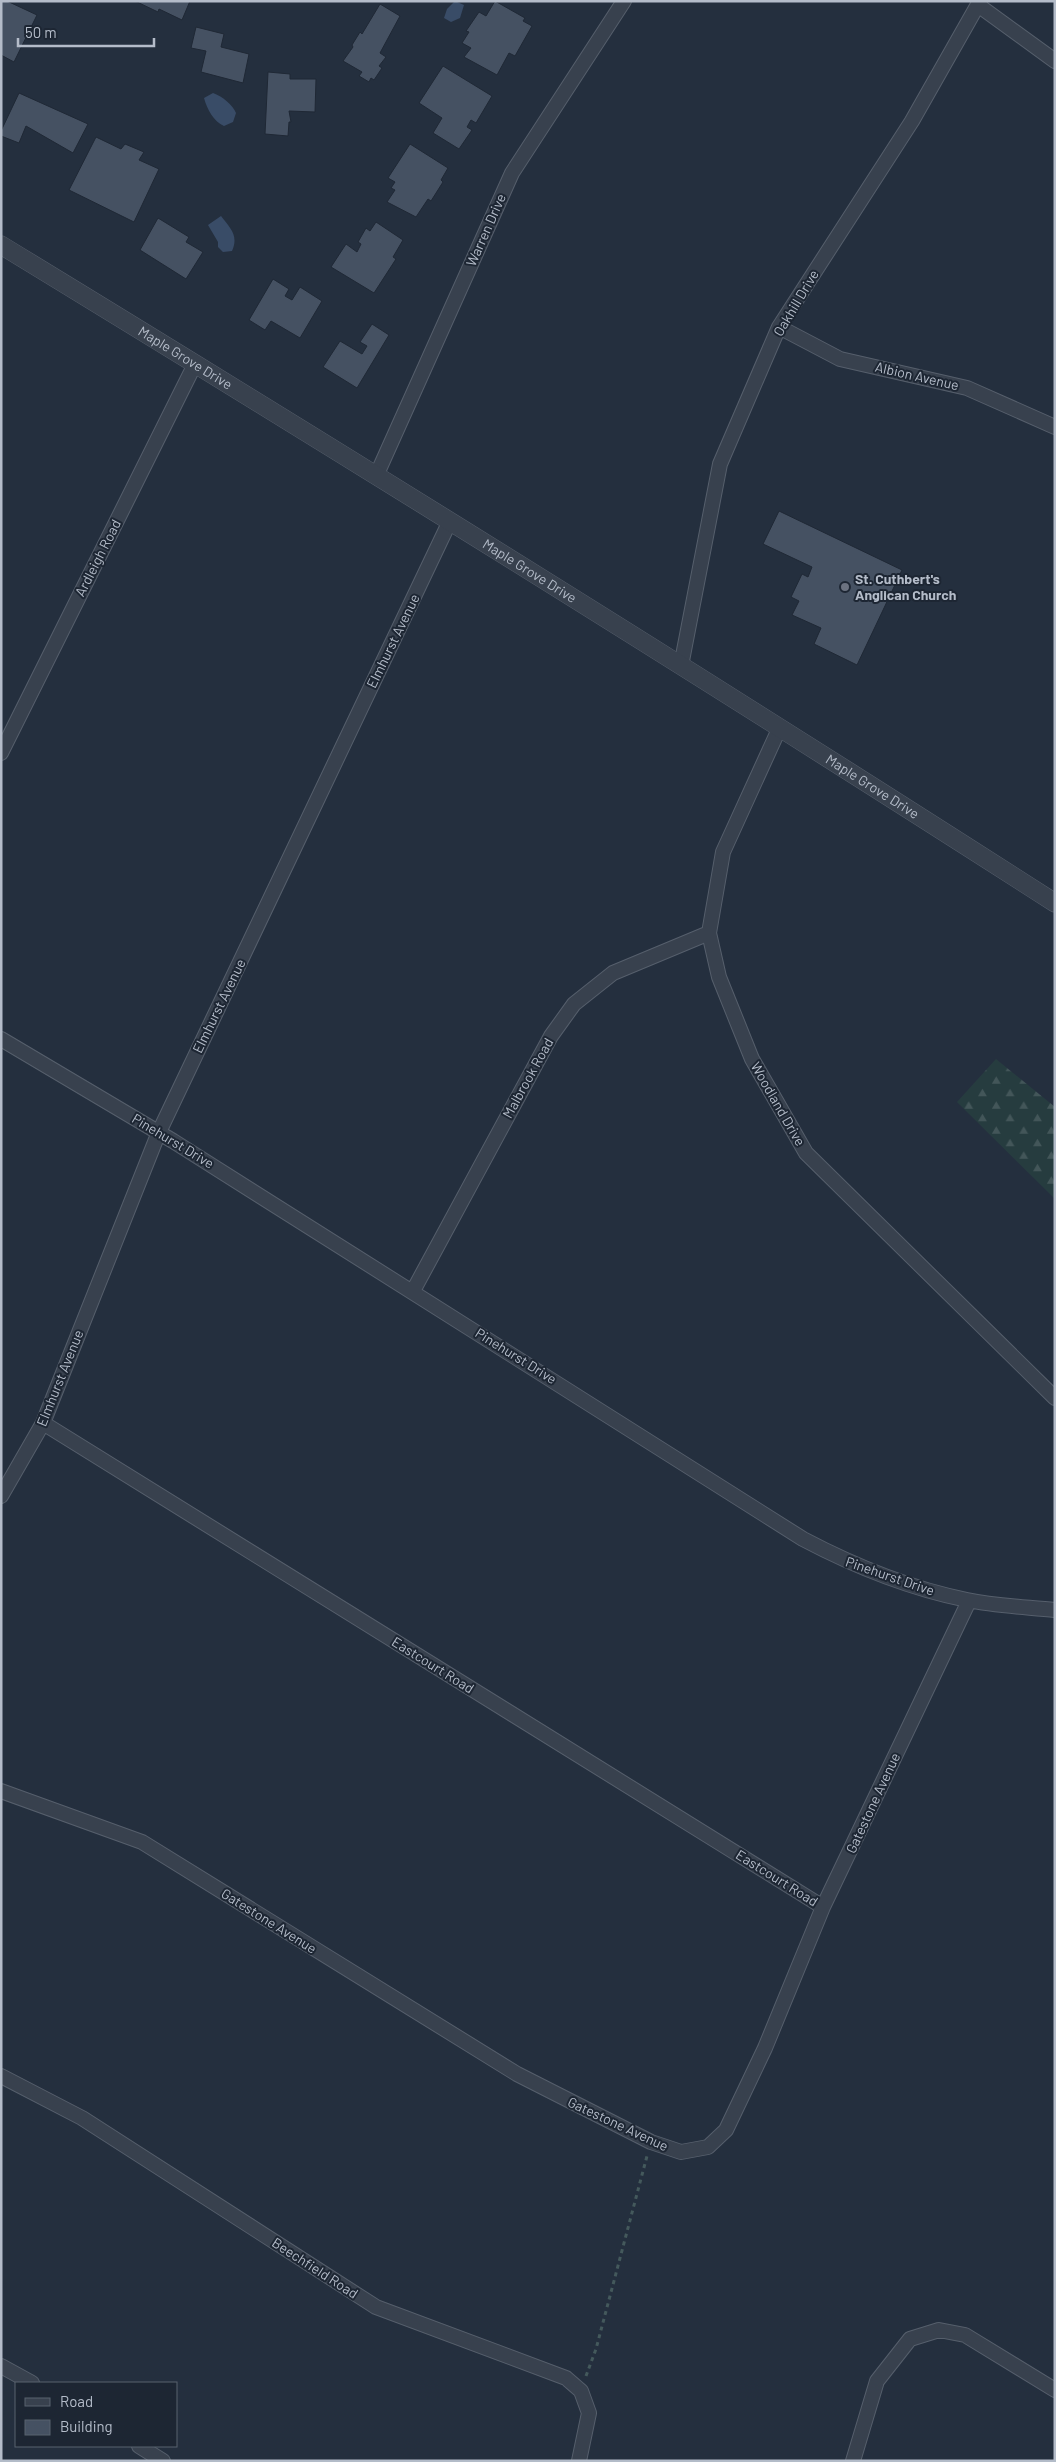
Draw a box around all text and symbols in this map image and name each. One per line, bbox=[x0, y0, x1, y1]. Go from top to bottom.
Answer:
scale bar bbox=[18, 15, 154, 47]
text: 50 m bbox=[25, 23, 57, 41]
street label: Warren Drive bbox=[462, 191, 509, 269]
street label: Oakhill Drive bbox=[769, 267, 822, 339]
street label: Maple Grove Drive bbox=[135, 322, 236, 393]
street label: Albion Avenue bbox=[874, 358, 961, 393]
street label: Ardleigh Road bbox=[71, 516, 124, 599]
street label: Maple Grove Drive bbox=[480, 535, 580, 606]
place label: St. Cuthbert's Anglican Church bbox=[855, 570, 956, 603]
marker: St. Cuthbert's Anglican Church bbox=[839, 581, 851, 593]
street label: Elmhurst Avenue bbox=[362, 591, 423, 691]
street label: Maple Grove Drive bbox=[823, 750, 923, 822]
street label: Elmhurst Avenue bbox=[188, 956, 249, 1056]
street label: Malbrook Road bbox=[499, 1035, 557, 1121]
street label: Woodland Drive bbox=[748, 1059, 809, 1149]
street label: Pinehurst Drive bbox=[129, 1109, 217, 1172]
street label: Pinehurst Drive bbox=[472, 1324, 560, 1387]
street label: Elmhurst Avenue bbox=[32, 1327, 87, 1429]
street label: Pinehurst Drive bbox=[844, 1552, 937, 1599]
street label: Eastcourt Road bbox=[389, 1633, 478, 1697]
street label: Gatestone Avenue bbox=[842, 1750, 903, 1856]
street label: Eastcourt Road bbox=[733, 1846, 822, 1910]
street label: Gatestone Avenue bbox=[218, 1884, 320, 1957]
street label: Gatestone Avenue bbox=[565, 2093, 671, 2154]
street label: Beechfield Road bbox=[269, 2233, 361, 2302]
legend bbox=[15, 2382, 178, 2447]
text: Road bbox=[60, 2392, 93, 2410]
text: Building bbox=[60, 2417, 113, 2435]

